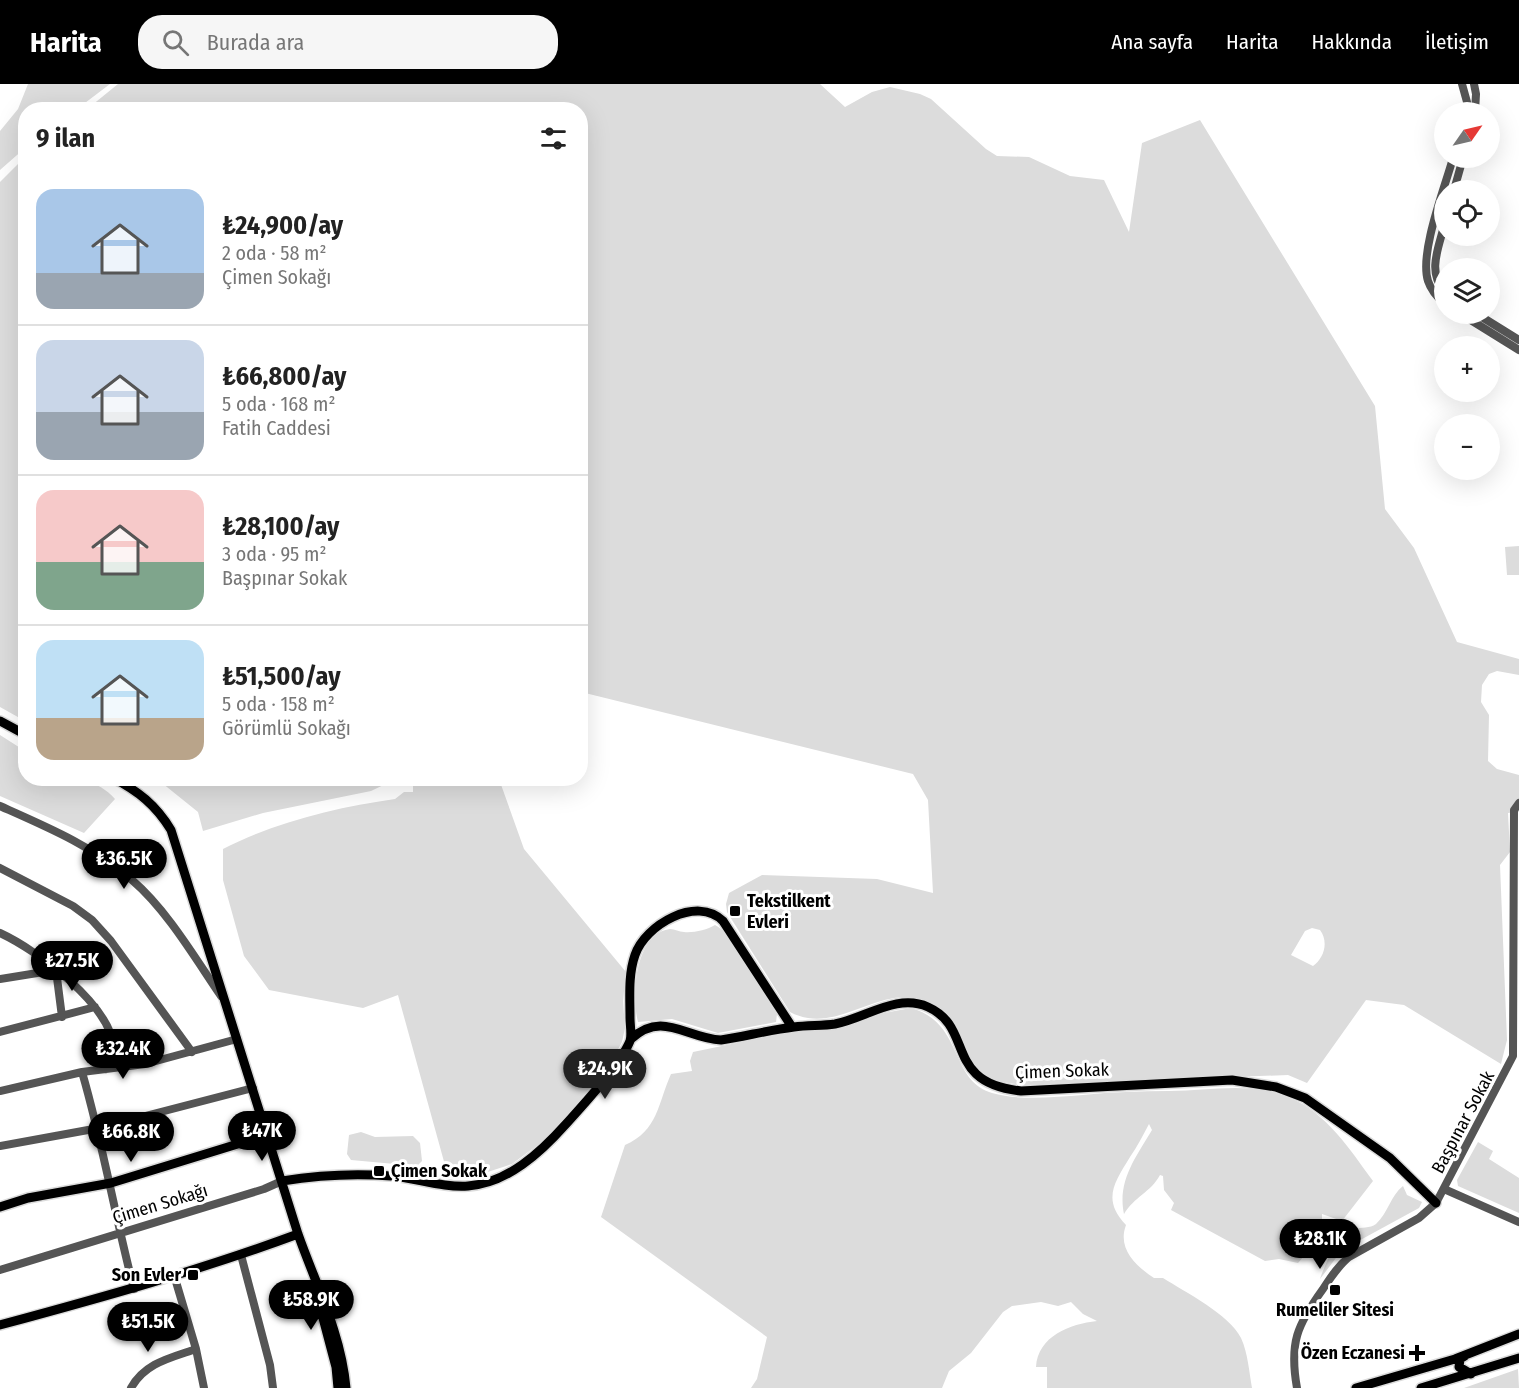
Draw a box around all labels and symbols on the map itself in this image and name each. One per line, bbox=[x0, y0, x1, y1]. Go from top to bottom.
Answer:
north arrow bbox=[1434, 102, 1500, 168]
pin: ₺36.5K bbox=[75, 839, 173, 890]
place label: Tekstilkent Evleri bbox=[747, 890, 831, 933]
marker: Tekstilkent Evleri bbox=[728, 904, 742, 918]
pin: ₺27.5K bbox=[23, 941, 121, 992]
pin: ₺32.4K bbox=[74, 1029, 172, 1080]
pin: ₺24.9K bbox=[556, 1049, 654, 1100]
street label: Çimen Sokak bbox=[1015, 1058, 1110, 1084]
street label: Başpınar Sokak bbox=[1427, 1066, 1499, 1177]
pin: ₺47K bbox=[226, 1111, 298, 1162]
pin: ₺66.8K bbox=[82, 1112, 180, 1163]
place label: Çimen Sokak bbox=[391, 1160, 488, 1182]
marker: Çimen Sokak bbox=[372, 1164, 386, 1178]
street label: Çimen Sokağı bbox=[110, 1179, 210, 1229]
pin: ₺28.1K bbox=[1271, 1219, 1369, 1270]
place label: Son Evler bbox=[112, 1264, 181, 1286]
marker: Son Evler bbox=[186, 1268, 200, 1282]
pin: ₺58.9K bbox=[262, 1280, 360, 1331]
marker: Rumeliler Sitesi bbox=[1328, 1283, 1342, 1297]
place label: Rumeliler Sitesi bbox=[1276, 1299, 1394, 1321]
pin: ₺51.5K bbox=[99, 1302, 197, 1353]
place label: Özen Eczanesi bbox=[1301, 1342, 1405, 1364]
marker: Özen Eczanesi bbox=[1410, 1346, 1424, 1360]

